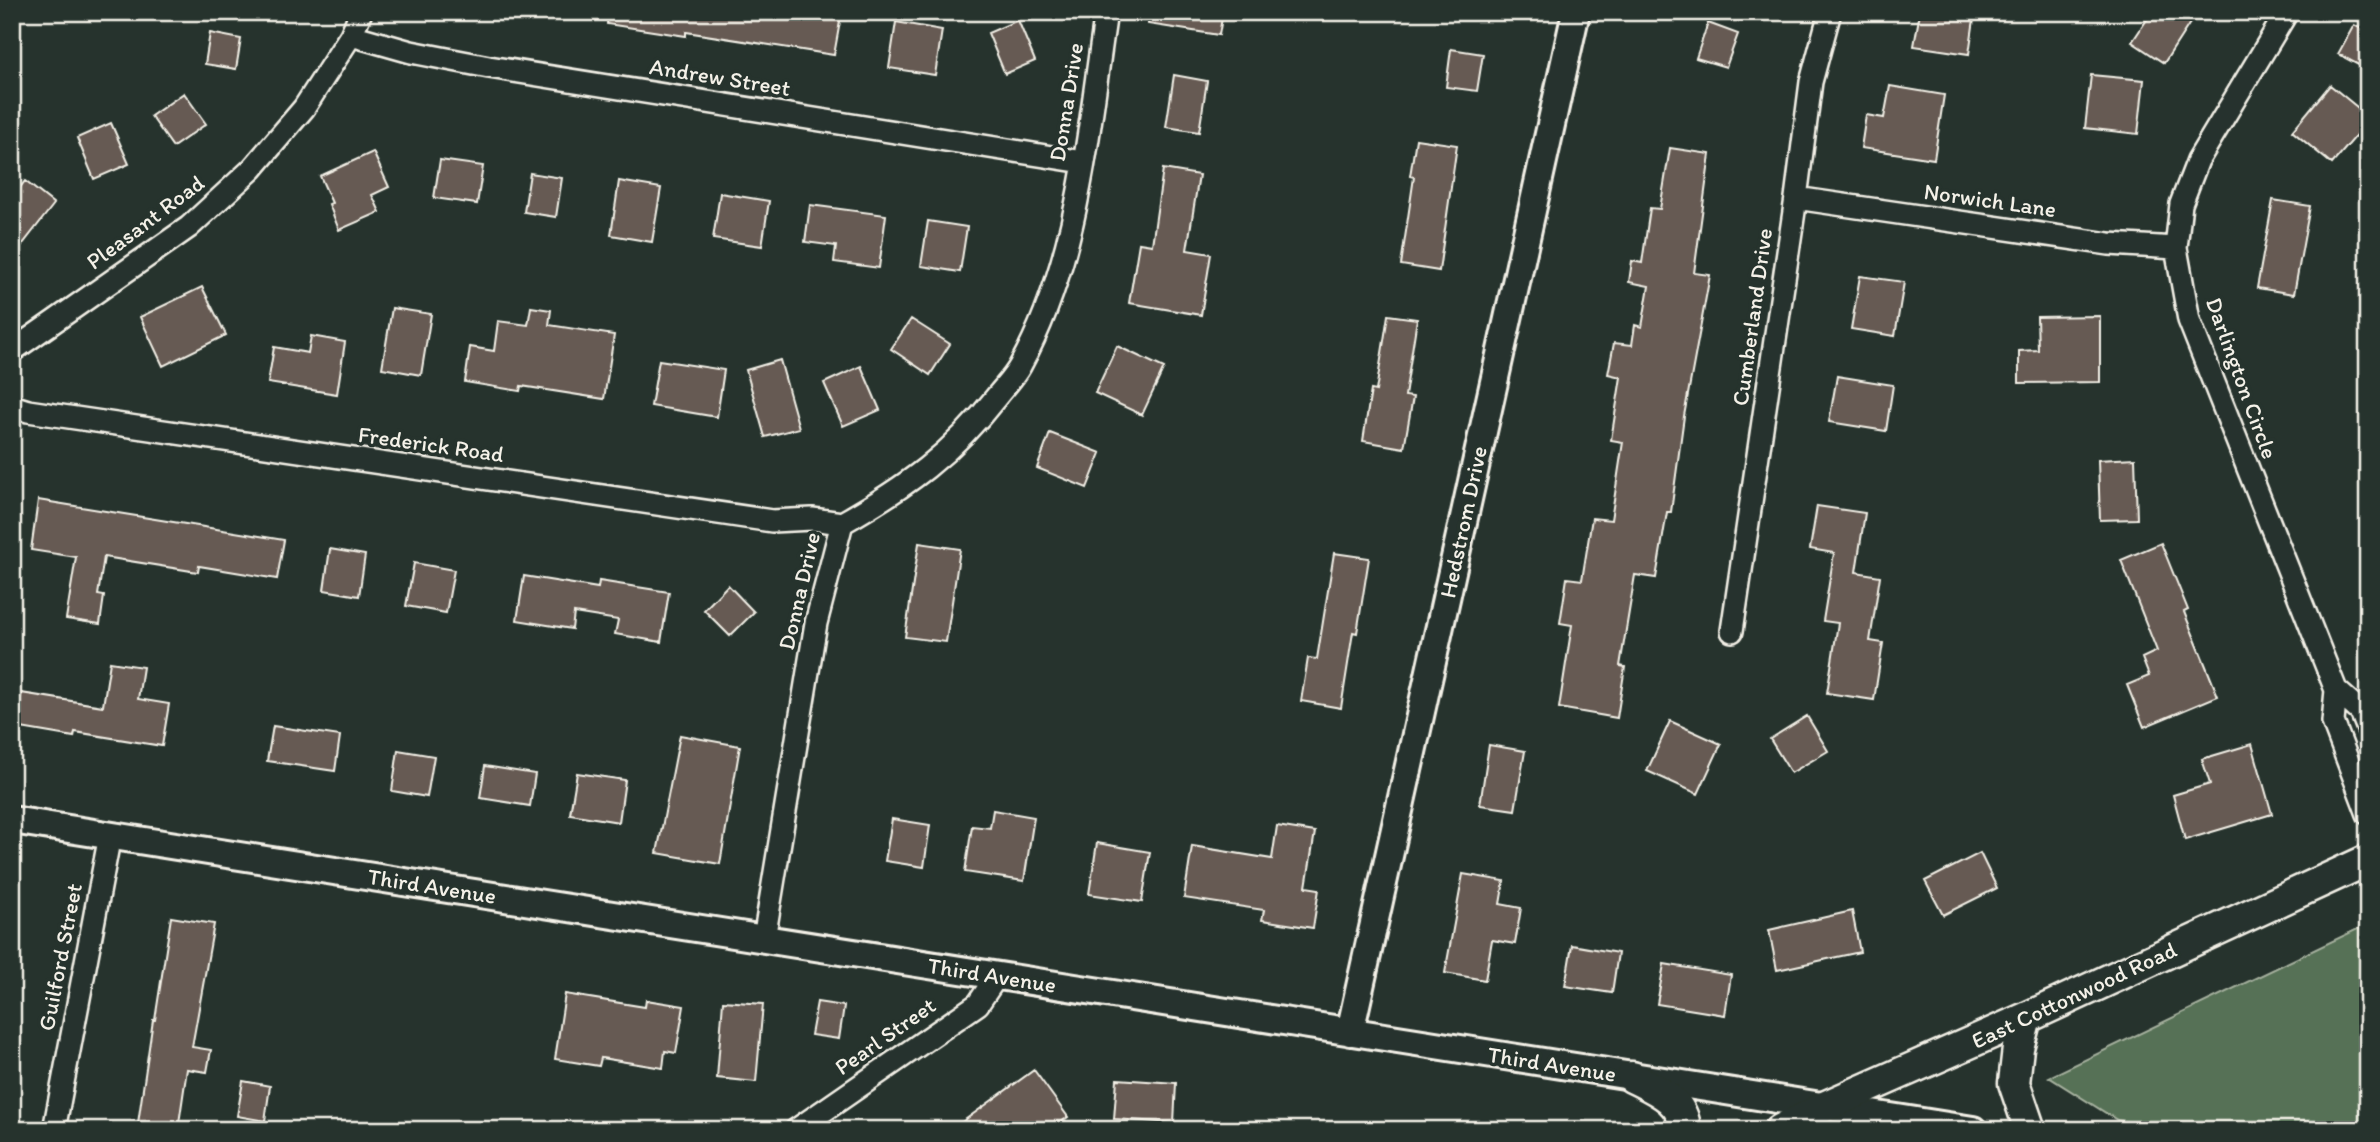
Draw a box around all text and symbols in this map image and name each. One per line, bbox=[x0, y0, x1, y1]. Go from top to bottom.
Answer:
street label: Donna Drive bbox=[1043, 41, 1089, 163]
street label: Andrew Street bbox=[648, 52, 792, 102]
street label: Pleasant Road bbox=[81, 169, 209, 275]
street label: Norwich Lane bbox=[1922, 177, 2058, 223]
street label: Cumberland Drive bbox=[1726, 226, 1778, 408]
street label: Darlington Circle bbox=[2200, 293, 2284, 463]
street label: Frederick Road bbox=[356, 420, 506, 468]
street label: Hedstrom Drive bbox=[1433, 443, 1493, 601]
street label: Donna Drive bbox=[772, 529, 826, 653]
street label: Third Avenue bbox=[366, 862, 498, 910]
street label: Guilford Street bbox=[32, 881, 88, 1033]
street label: East Cottonwood Road bbox=[1967, 935, 2181, 1055]
street label: Third Avenue bbox=[926, 951, 1058, 999]
street label: Pearl Street bbox=[829, 991, 941, 1081]
street label: Third Avenue bbox=[1486, 1040, 1618, 1088]

